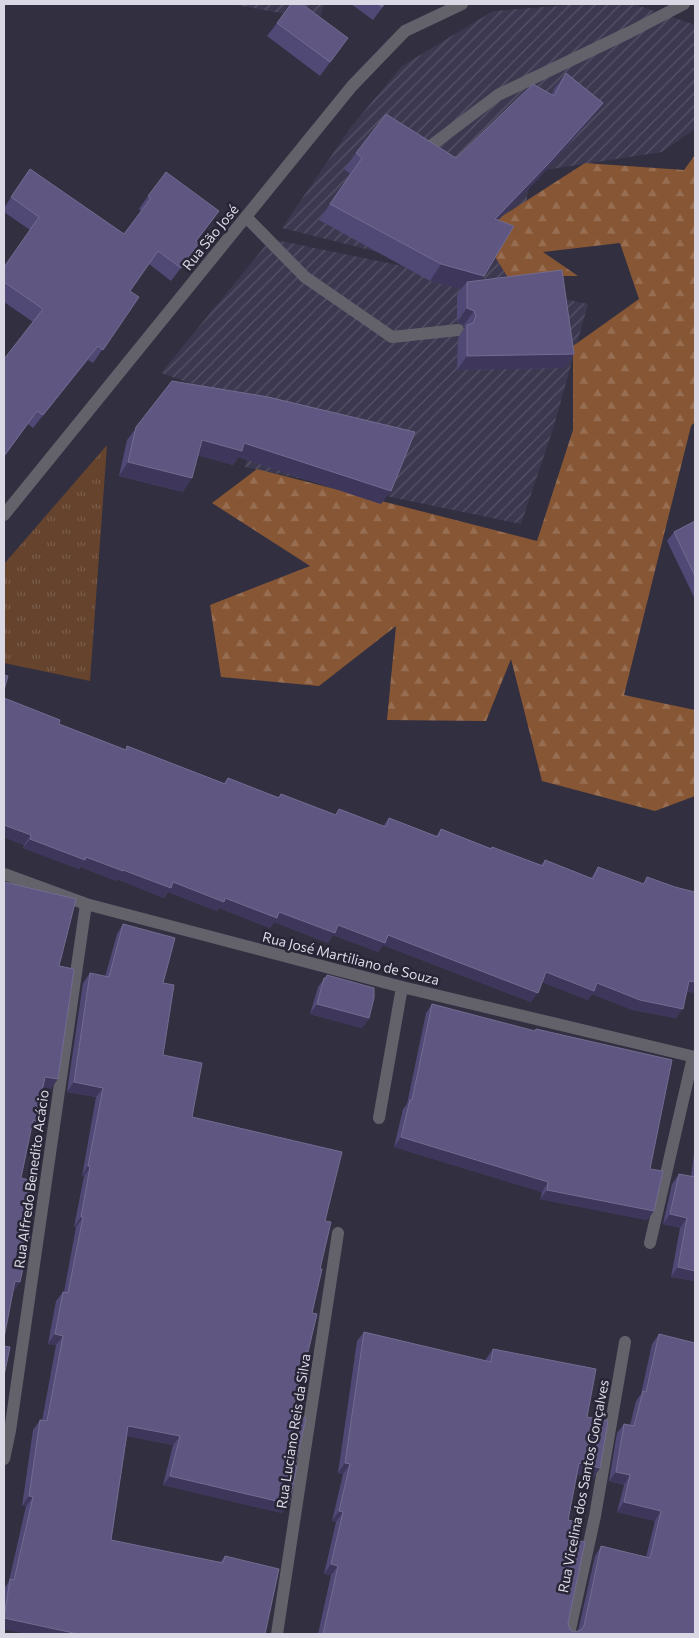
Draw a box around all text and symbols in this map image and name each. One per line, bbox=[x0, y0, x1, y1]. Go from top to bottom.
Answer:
street label: Rua São José bbox=[178, 201, 242, 273]
street label: Rua José Martiliano de Souza bbox=[261, 928, 441, 988]
street label: Rua Alfredo Benedito Acácio bbox=[10, 1089, 52, 1269]
street label: Rua Luciano Reis da Silva bbox=[272, 1352, 314, 1510]
street label: Rua Vicelina dos Santos Gonçalves bbox=[554, 1378, 612, 1594]

